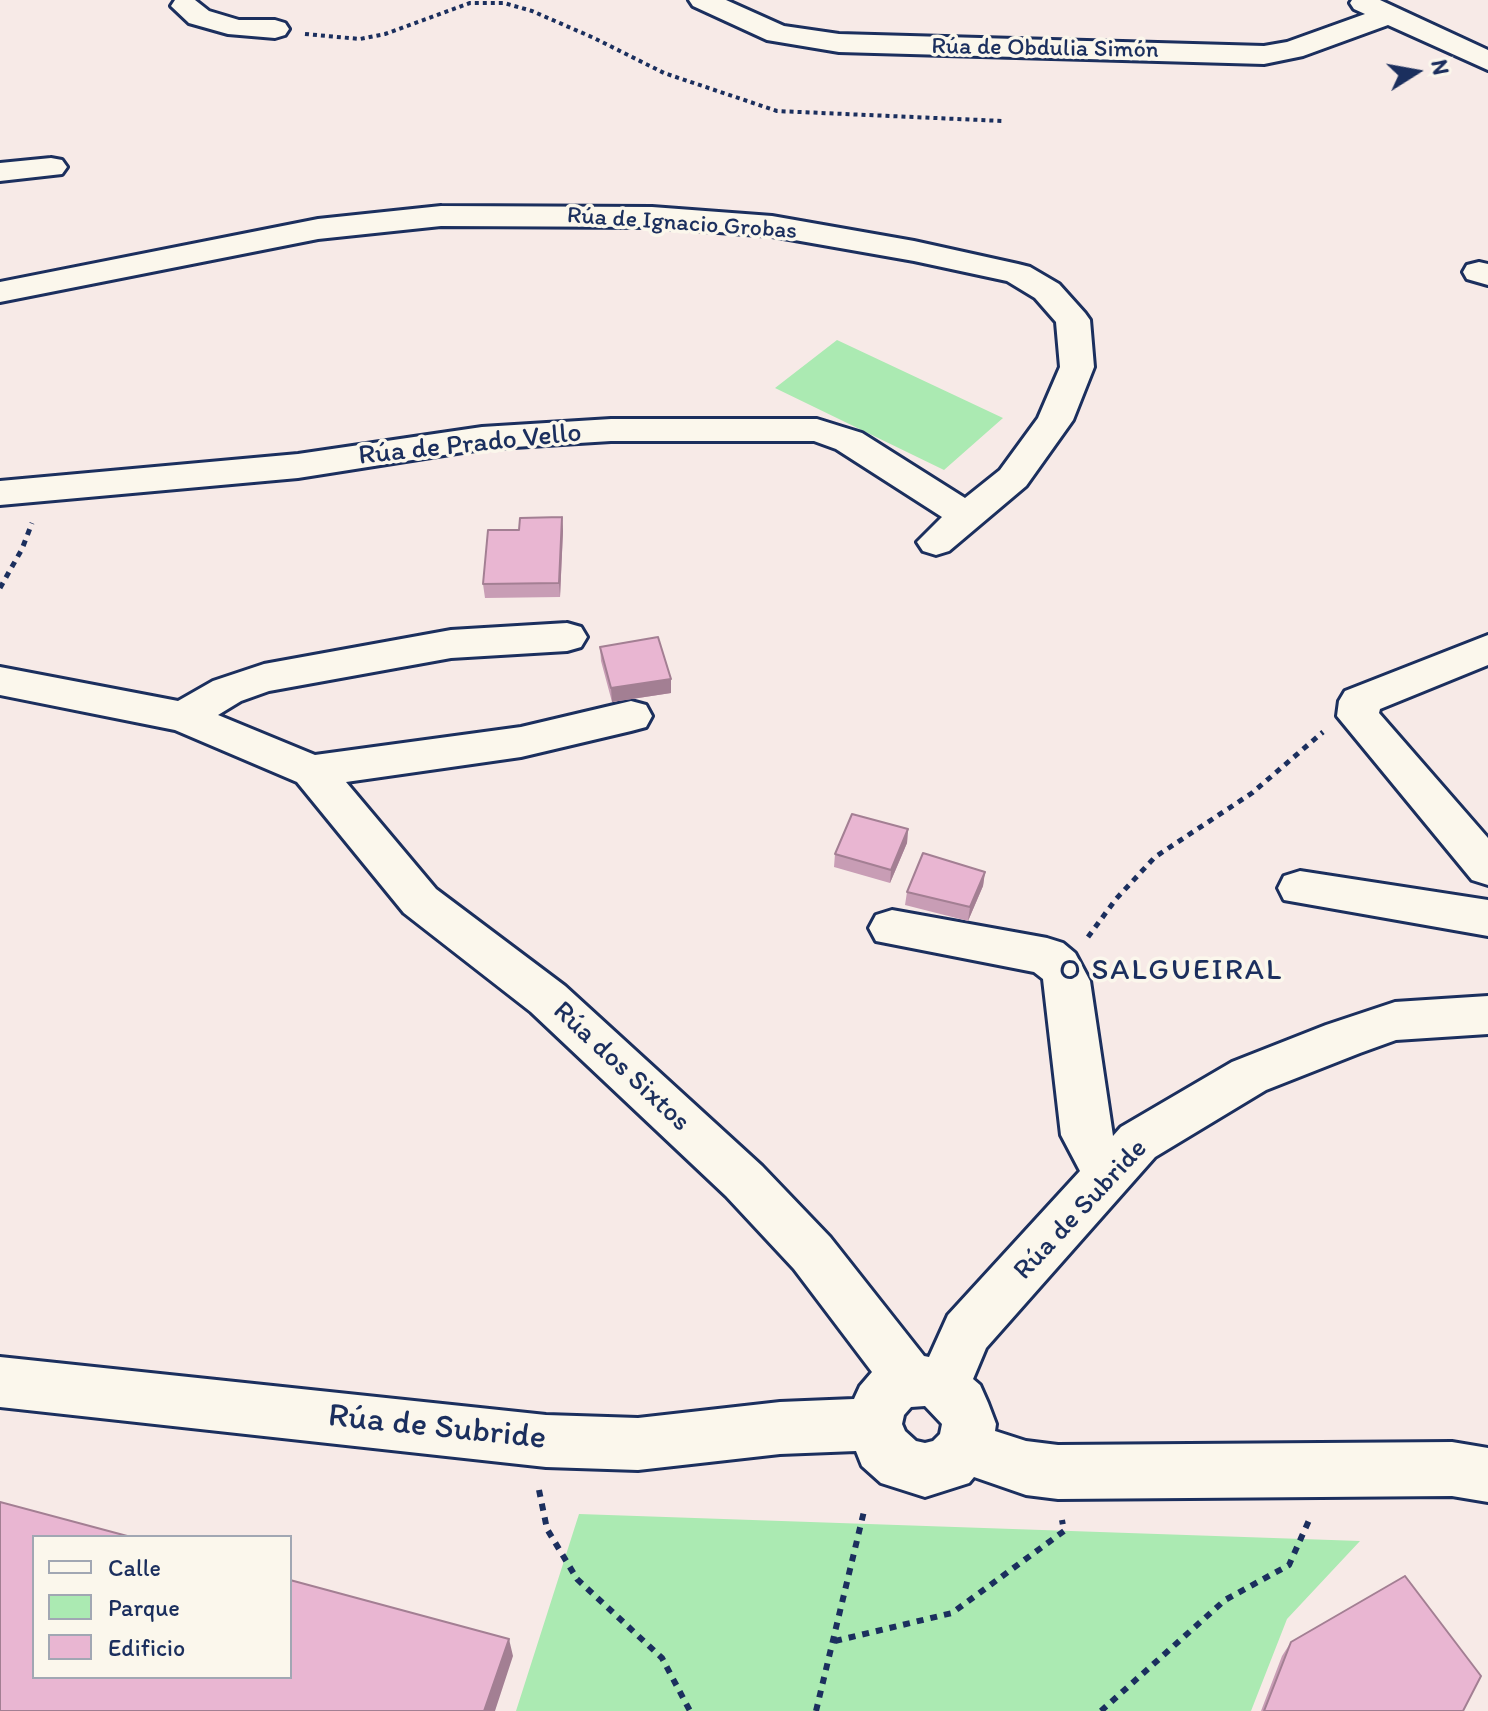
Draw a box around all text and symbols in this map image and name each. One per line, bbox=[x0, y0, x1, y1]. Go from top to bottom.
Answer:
north arrow bbox=[1376, 32, 1456, 112]
street label: Rúa de Obdulia Simón bbox=[931, 33, 1159, 65]
text: N bbox=[1425, 57, 1455, 77]
street label: Rúa de Ignacio Grobas bbox=[566, 202, 798, 246]
street label: Rúa de Prado Vello bbox=[357, 417, 583, 473]
district label: O SALGUEIRAL bbox=[1059, 953, 1283, 989]
street label: Rúa dos Sixtos bbox=[545, 995, 697, 1139]
street label: Rúa de Subride bbox=[1007, 1133, 1155, 1287]
street label: Rúa de Subride bbox=[326, 1396, 548, 1460]
legend bbox=[32, 1535, 292, 1679]
text: Calle bbox=[108, 1553, 161, 1582]
text: Parque bbox=[108, 1593, 180, 1622]
text: Edificio bbox=[108, 1633, 185, 1662]

